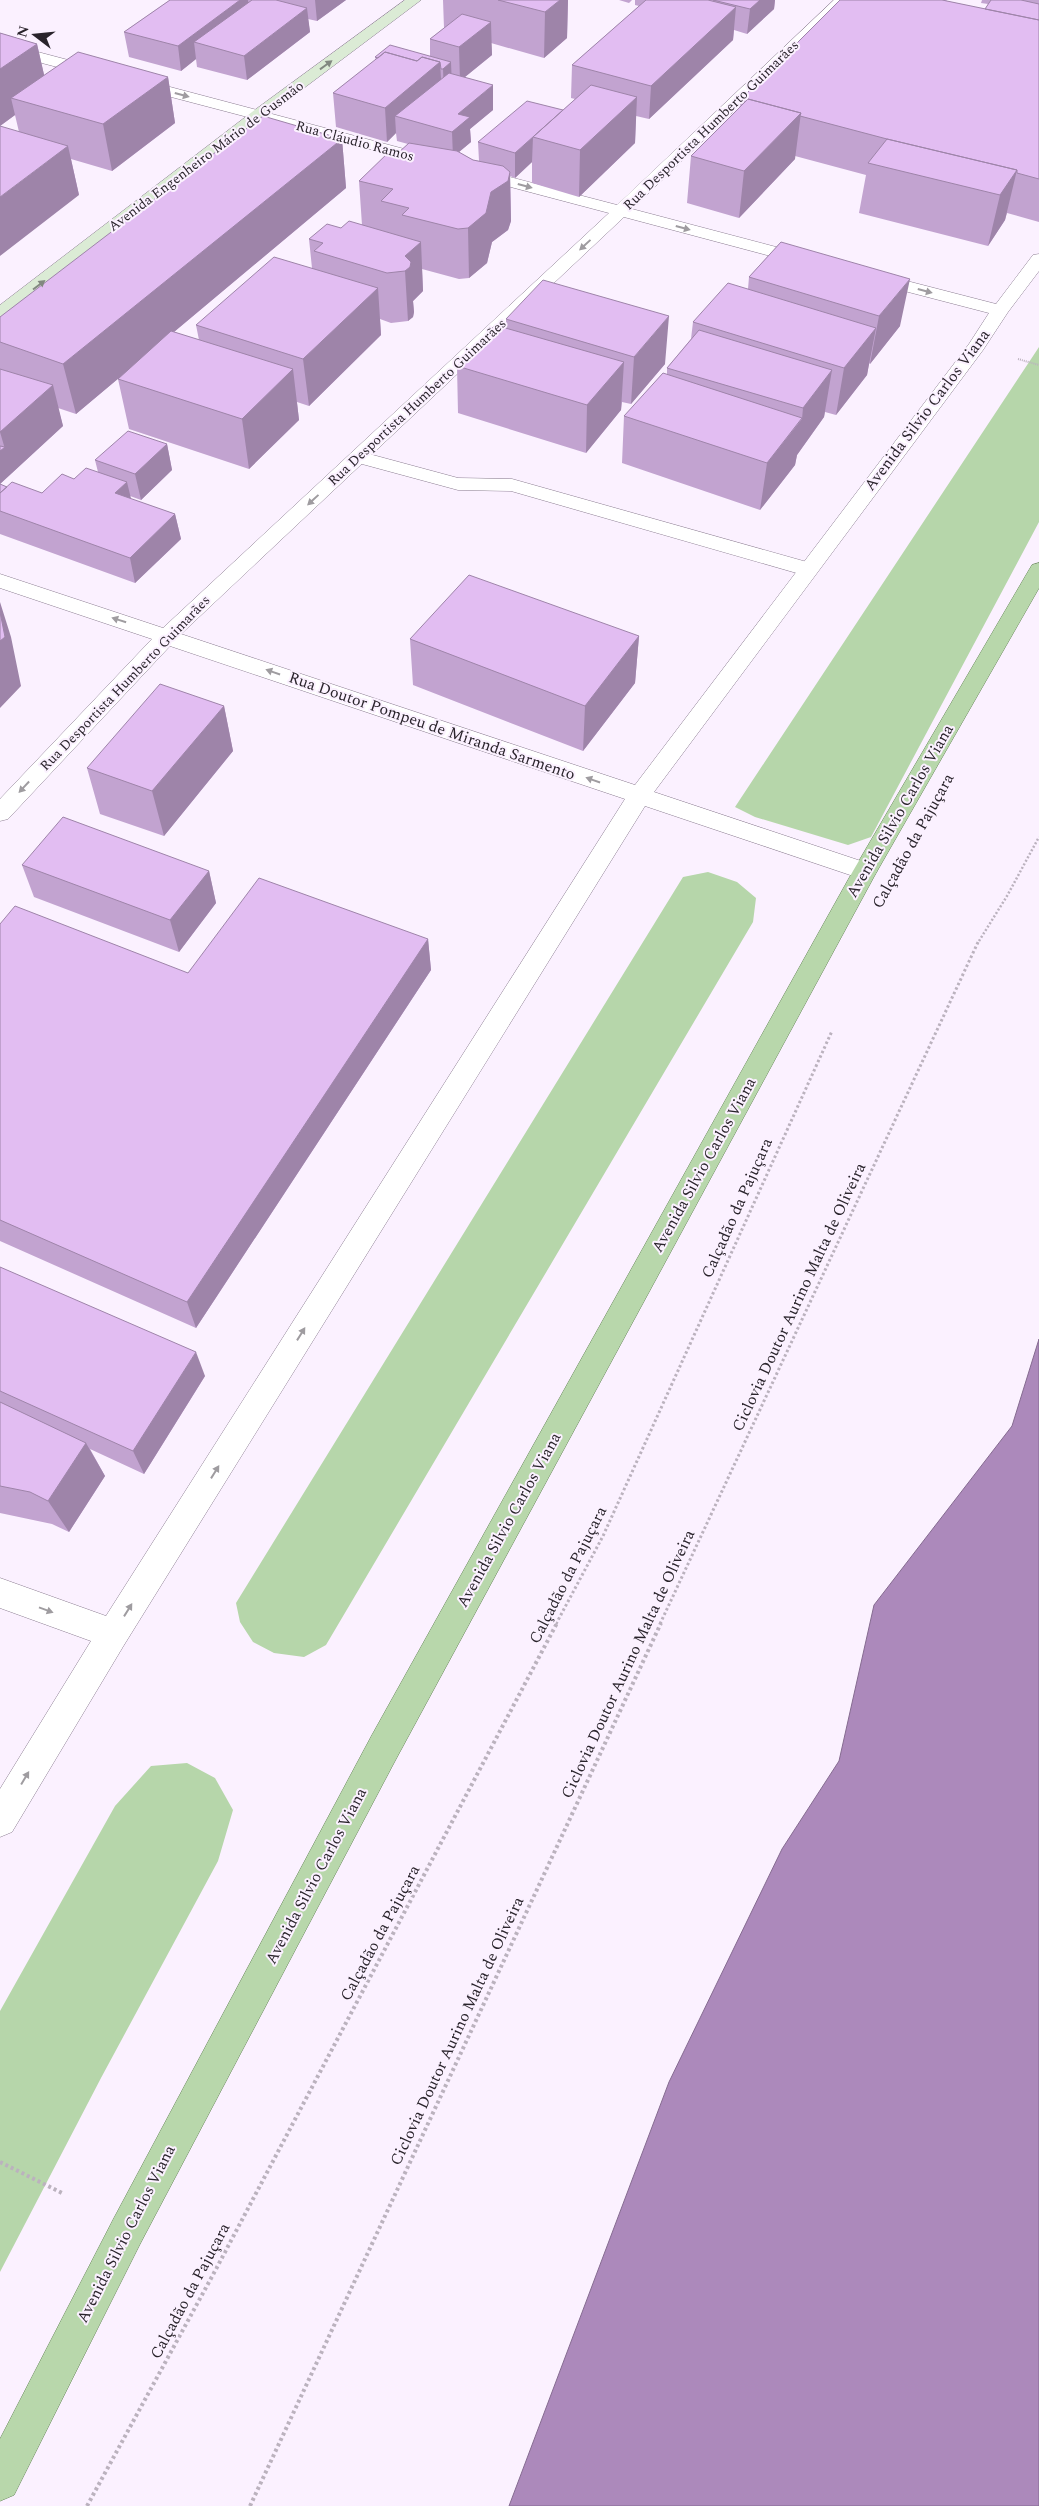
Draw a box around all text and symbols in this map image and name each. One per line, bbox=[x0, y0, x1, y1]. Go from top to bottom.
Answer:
north arrow bbox=[10, 10, 60, 60]
text: N bbox=[11, 23, 35, 40]
street label: Rua Desportista Humberto Guimarães bbox=[618, 35, 804, 215]
one-way arrow bbox=[319, 60, 332, 71]
street label: Avenida Engenheiro Mário de Gusmão bbox=[104, 75, 308, 237]
one-way arrow bbox=[175, 91, 190, 99]
street label: Rua Cláudio Ramos bbox=[294, 115, 416, 167]
one-way arrow bbox=[518, 183, 533, 191]
one-way arrow bbox=[675, 224, 690, 232]
one-way arrow bbox=[579, 239, 591, 251]
one-way arrow bbox=[32, 279, 45, 290]
one-way arrow bbox=[917, 287, 932, 295]
street label: Rua Desportista Humberto Guimarães bbox=[323, 313, 511, 491]
street label: Avenida Silvio Carlos Viana bbox=[858, 324, 996, 496]
one-way arrow bbox=[307, 494, 319, 506]
street label: Rua Desportista Humberto Guimarães bbox=[35, 590, 215, 776]
one-way arrow bbox=[111, 616, 126, 624]
street label: Rua Doutor Pompeu de Miranda Sarmento bbox=[285, 666, 579, 786]
one-way arrow bbox=[265, 667, 280, 675]
street label: Avenida Silvio Carlos Viana bbox=[840, 720, 960, 902]
street label: Calçadão da Pajuçara bbox=[866, 769, 960, 913]
one-way arrow bbox=[585, 776, 600, 783]
one-way arrow bbox=[18, 781, 30, 793]
street label: Avenida Silvio Carlos Viana bbox=[646, 1073, 762, 1257]
street label: Calçadão da Pajuçara bbox=[695, 1134, 779, 1282]
street label: Ciclovia Doutor Aurino Malta de Oliveira bbox=[726, 1158, 872, 1435]
one-way arrow bbox=[296, 1328, 306, 1341]
street label: Avenida Silvio Carlos Viana bbox=[451, 1428, 567, 1612]
one-way arrow bbox=[210, 1466, 219, 1479]
street label: Calçadão da Pajuçara bbox=[523, 1502, 613, 1648]
street label: Ciclovia Doutor Aurino Malta de Oliveira bbox=[555, 1525, 701, 1802]
one-way arrow bbox=[124, 1603, 133, 1616]
one-way arrow bbox=[39, 1606, 54, 1614]
one-way arrow bbox=[21, 1772, 30, 1785]
street label: Avenida Silvio Carlos Viana bbox=[259, 1783, 373, 1969]
street label: Calçadão da Pajuçara bbox=[334, 1860, 426, 2005]
street label: Ciclovia Doutor Aurino Malta de Oliveira bbox=[384, 1892, 530, 2169]
street label: Avenida Silvio Carlos Viana bbox=[71, 2141, 182, 2327]
street label: Calçadão da Pajuçara bbox=[144, 2218, 236, 2363]

